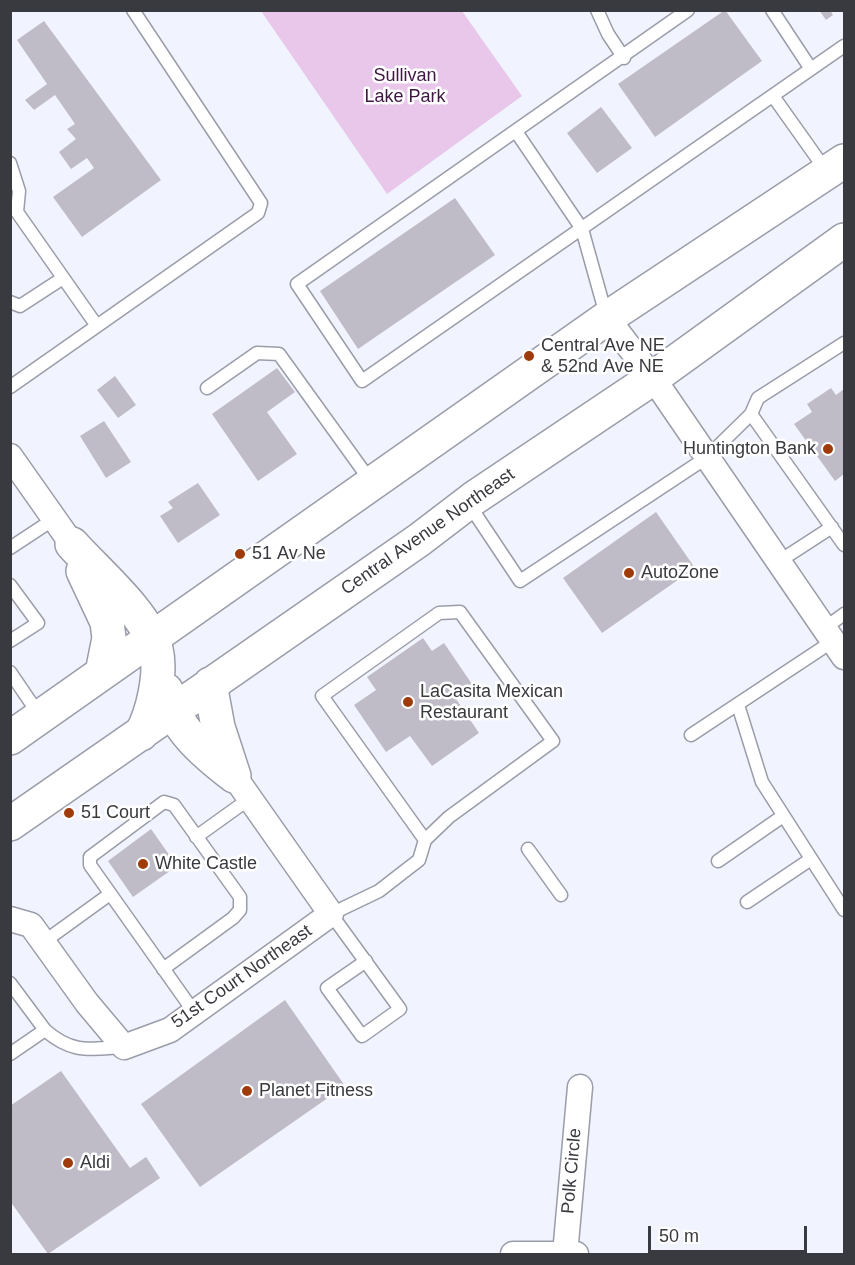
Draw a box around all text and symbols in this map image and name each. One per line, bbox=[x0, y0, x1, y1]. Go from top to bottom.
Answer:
park label: Sullivan Lake Park bbox=[364, 65, 446, 107]
place label: Central Ave NE & 52nd Ave NE bbox=[541, 335, 665, 378]
marker: Central Ave NE & 52nd Ave NE bbox=[522, 349, 536, 363]
place label: Huntington Bank bbox=[683, 438, 816, 460]
marker: Huntington Bank bbox=[821, 442, 835, 456]
street label: Central Avenue Northeast bbox=[337, 464, 519, 600]
place label: 51 Av Ne bbox=[252, 543, 326, 565]
marker: 51 Av Ne bbox=[233, 547, 247, 561]
place label: AutoZone bbox=[641, 562, 719, 584]
marker: AutoZone bbox=[622, 566, 636, 580]
place label: LaCasita Mexican Restaurant bbox=[420, 681, 563, 724]
marker: LaCasita Mexican Restaurant bbox=[401, 695, 415, 709]
place label: 51 Court bbox=[81, 802, 150, 824]
marker: 51 Court bbox=[62, 806, 76, 820]
place label: White Castle bbox=[155, 853, 257, 875]
marker: White Castle bbox=[136, 857, 150, 871]
street label: 51st Court Northeast bbox=[168, 921, 316, 1033]
place label: Planet Fitness bbox=[259, 1080, 373, 1102]
marker: Planet Fitness bbox=[240, 1084, 254, 1098]
street label: Polk Circle bbox=[557, 1127, 587, 1215]
place label: Aldi bbox=[80, 1152, 110, 1174]
marker: Aldi bbox=[61, 1156, 75, 1170]
scale bar bbox=[651, 1214, 810, 1252]
text: 50 m bbox=[659, 1226, 699, 1246]

